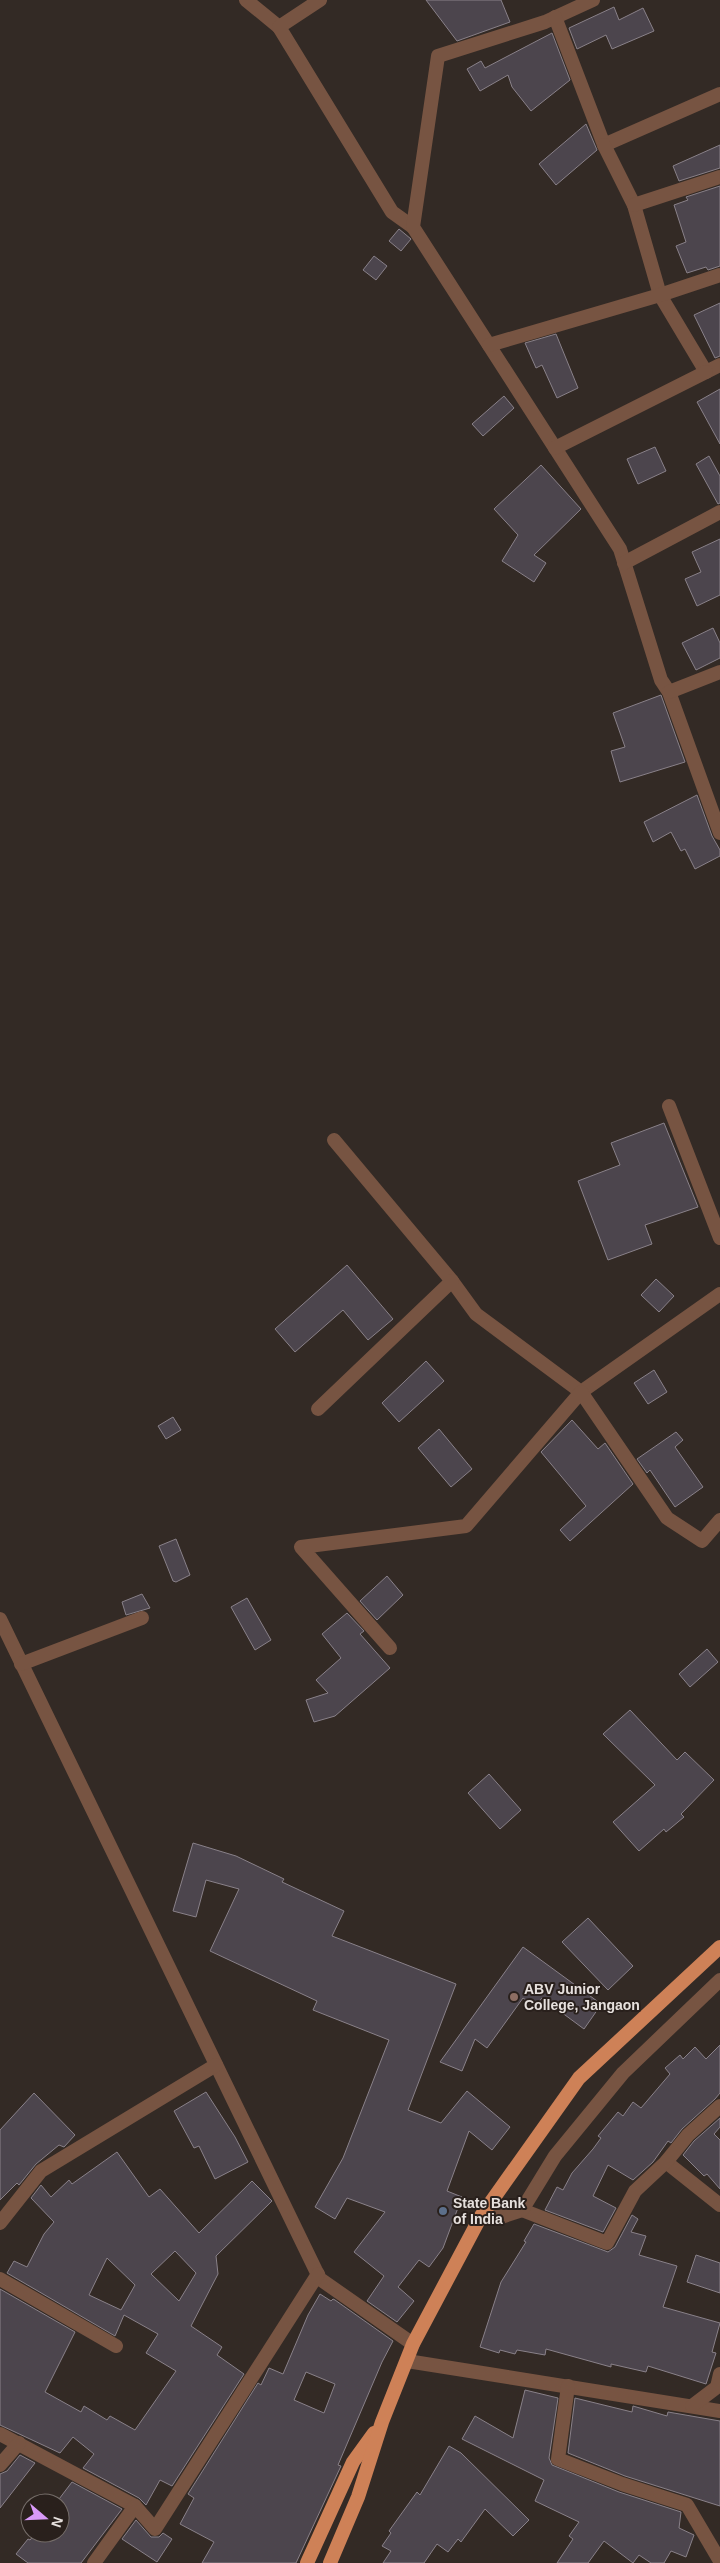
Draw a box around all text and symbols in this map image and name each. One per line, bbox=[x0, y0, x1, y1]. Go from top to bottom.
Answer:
place label: ABV Junior College, Jangaon bbox=[524, 1981, 640, 2013]
marker: ABV Junior College, Jangaon bbox=[508, 1991, 520, 2003]
place label: State Bank of India bbox=[453, 2195, 526, 2227]
marker: State Bank of India bbox=[437, 2205, 449, 2217]
north arrow bbox=[20, 2493, 70, 2543]
text: N bbox=[48, 2515, 67, 2530]

